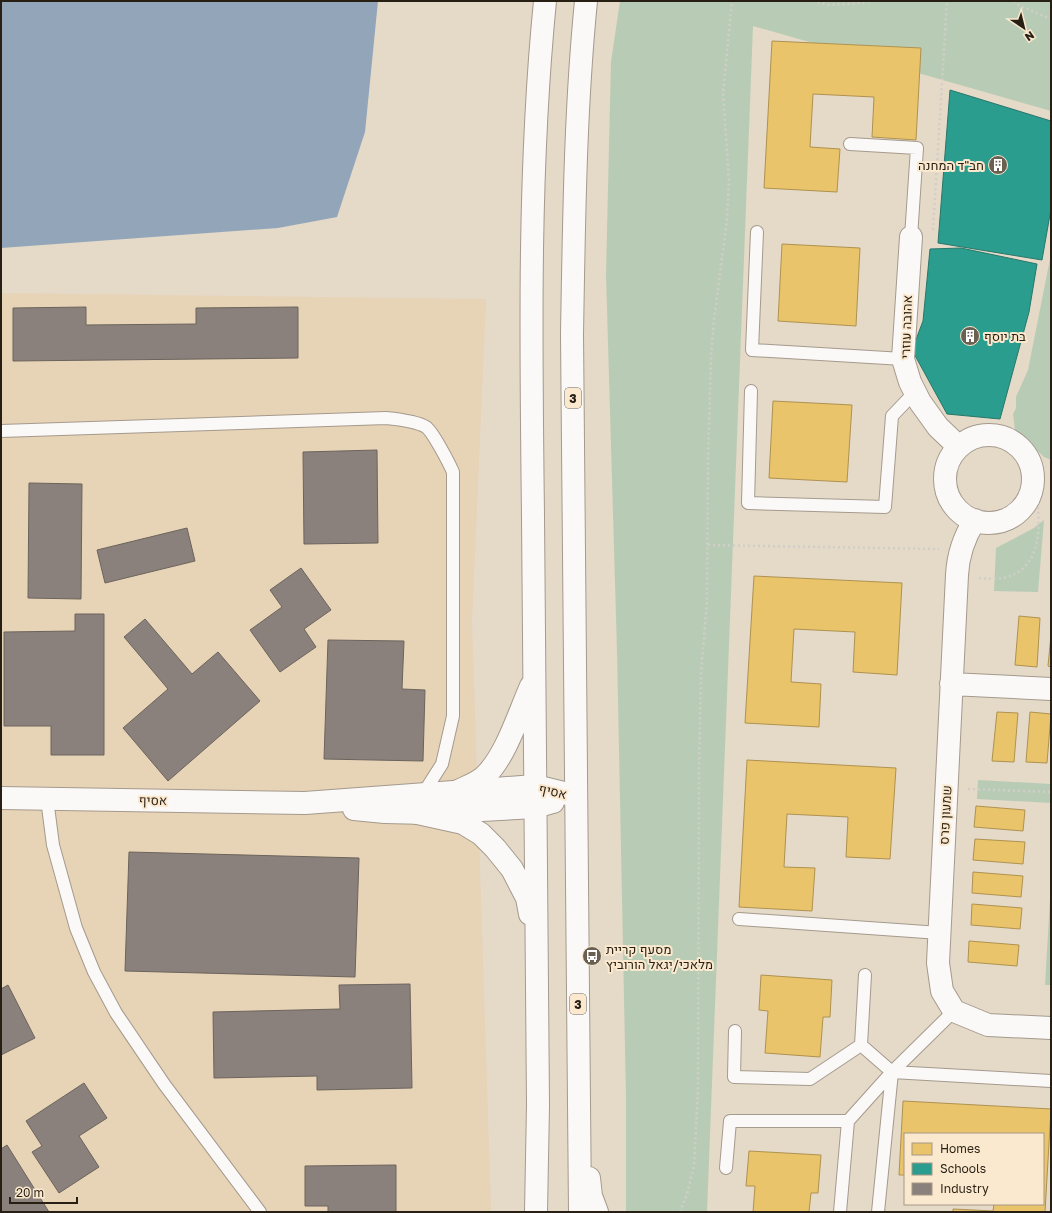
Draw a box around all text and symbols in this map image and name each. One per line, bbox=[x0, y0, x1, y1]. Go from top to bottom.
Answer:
north arrow bbox=[1004, 8, 1044, 48]
text: N bbox=[1023, 29, 1037, 44]
building icon: חב"ד המחנה bbox=[987, 154, 1009, 176]
place label: חב"ד המחנה bbox=[918, 157, 984, 173]
street label: אהובה עוזרי bbox=[897, 295, 915, 359]
building icon: בת יוסף bbox=[959, 325, 981, 347]
place label: בת יוסף bbox=[984, 328, 1026, 344]
road number: 3 bbox=[565, 388, 581, 408]
street label: אסיף bbox=[537, 780, 569, 802]
street label: שמעון פרס bbox=[935, 785, 955, 845]
street label: אסיף bbox=[139, 792, 167, 808]
place label: מסעף קריית מלאכי/יגאל הורוביץ bbox=[606, 941, 713, 972]
bus stop icon: מסעף קריית מלאכי/יגאל הורוביץ bbox=[581, 945, 603, 967]
road number: 3 bbox=[570, 994, 586, 1014]
legend bbox=[904, 1133, 1044, 1205]
text: Homes bbox=[940, 1141, 980, 1156]
text: Schools bbox=[940, 1161, 986, 1176]
scale bar bbox=[10, 1179, 77, 1205]
text: Industry bbox=[940, 1181, 989, 1196]
text: 20 m bbox=[16, 1185, 44, 1200]

